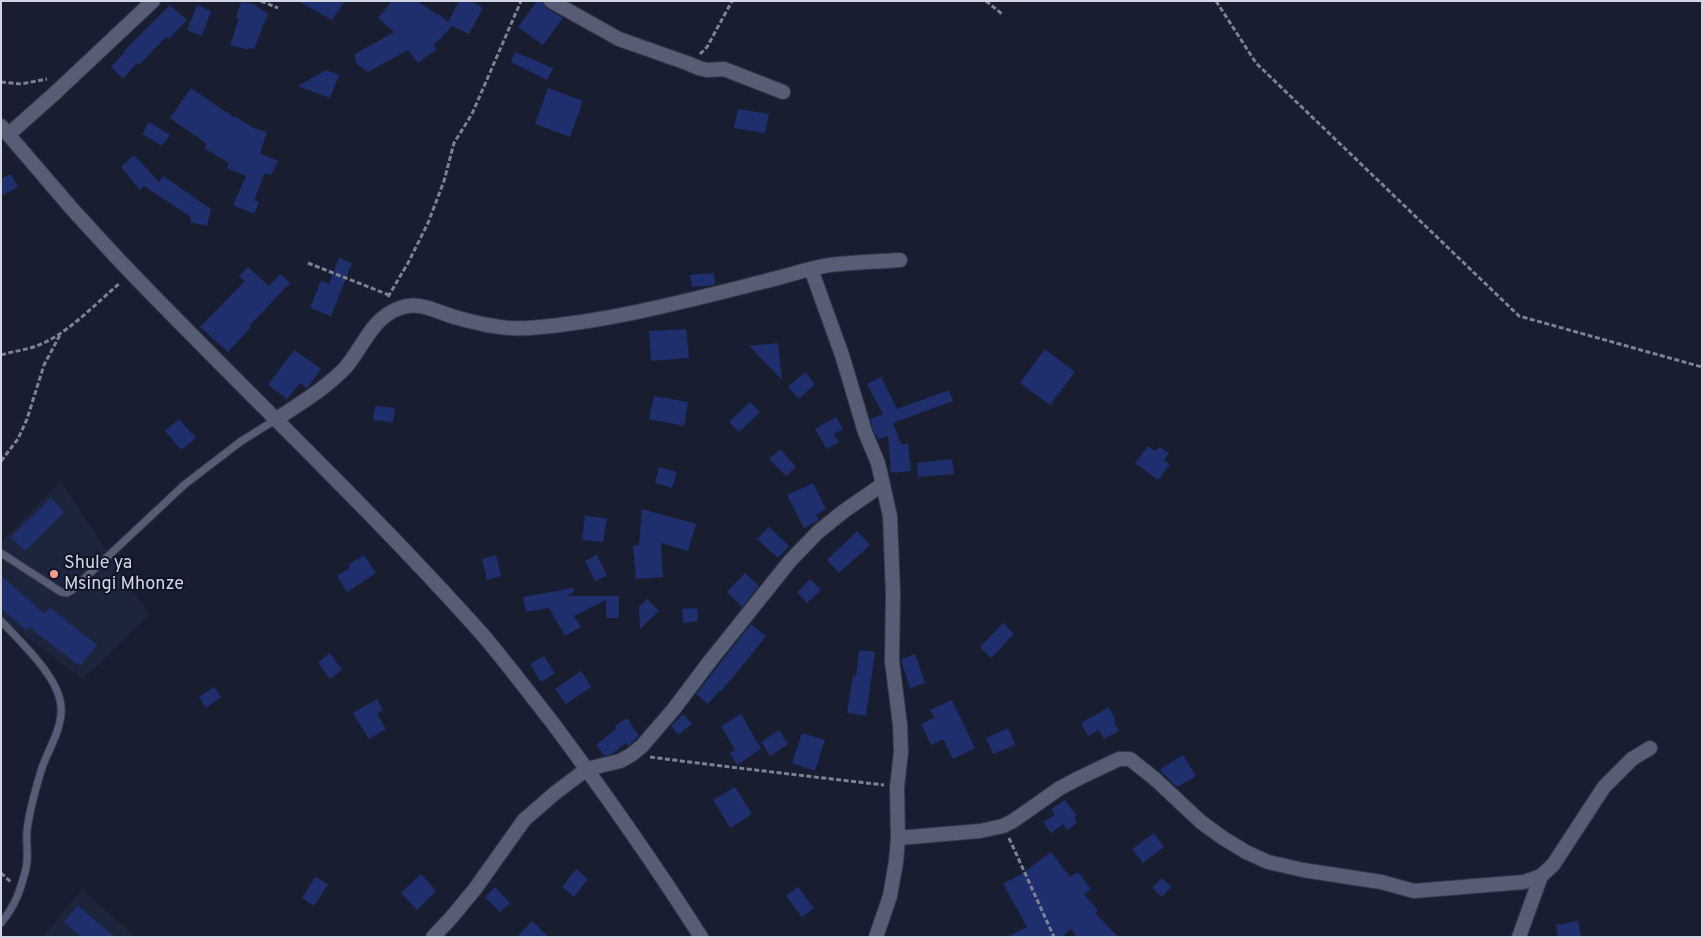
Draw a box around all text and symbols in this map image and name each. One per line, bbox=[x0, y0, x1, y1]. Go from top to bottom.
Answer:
place label: Shule ya Msingi Mhonze bbox=[64, 553, 184, 596]
marker: Shule ya Msingi Mhonze bbox=[48, 568, 60, 580]

